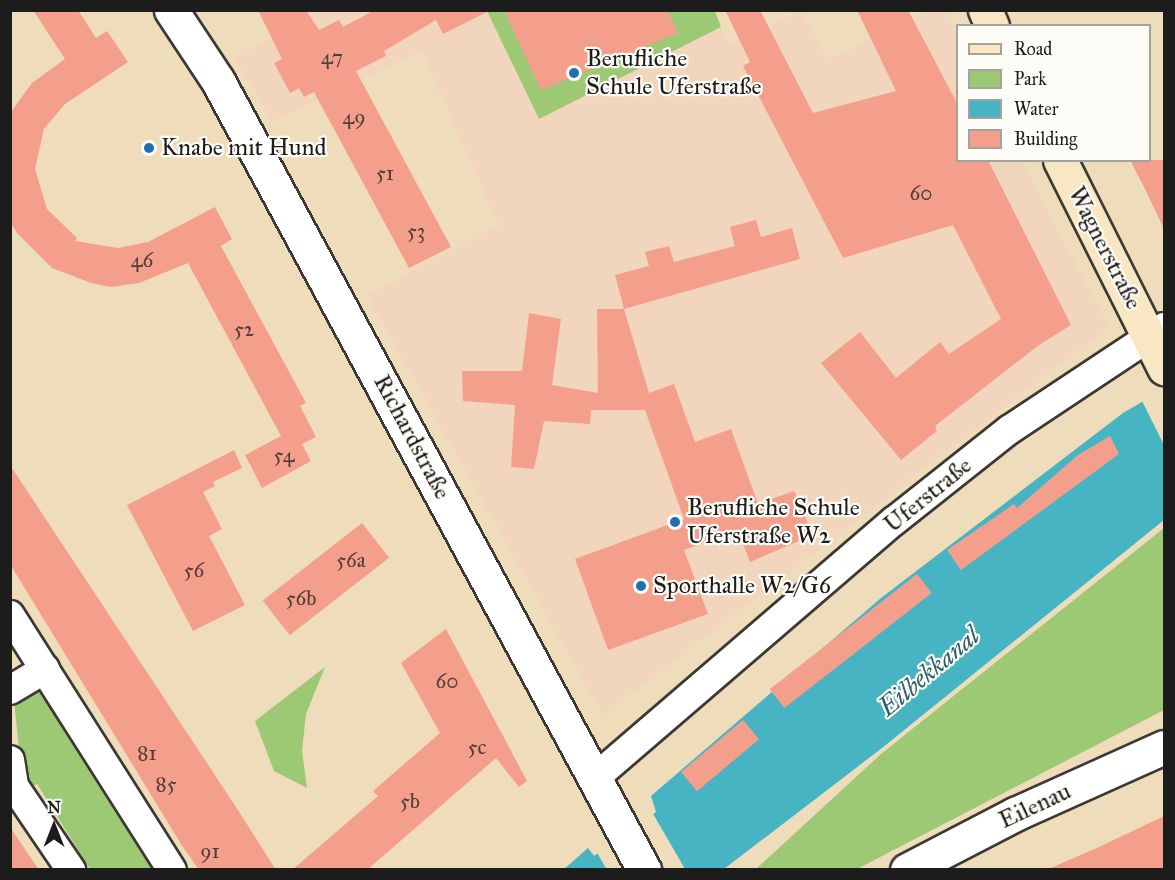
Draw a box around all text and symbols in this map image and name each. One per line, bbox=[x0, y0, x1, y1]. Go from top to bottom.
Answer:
legend bbox=[956, 24, 1151, 162]
text: Road bbox=[1014, 38, 1052, 60]
house number: 47 bbox=[321, 44, 343, 70]
place label: Berufliche Schule Uferstraße bbox=[586, 45, 762, 101]
marker: Berufliche Schule Uferstraße bbox=[567, 66, 581, 80]
text: Park bbox=[1014, 68, 1047, 90]
text: Water bbox=[1014, 98, 1058, 120]
house number: 49 bbox=[343, 104, 365, 130]
text: Building bbox=[1014, 128, 1077, 150]
place label: Knabe mit Hund bbox=[161, 134, 327, 162]
marker: Knabe mit Hund bbox=[142, 141, 156, 155]
house number: 51 bbox=[376, 160, 394, 186]
house number: 60 bbox=[910, 180, 932, 206]
street label: Wagnerstraße bbox=[1062, 182, 1148, 314]
house number: 53 bbox=[407, 218, 425, 244]
house number: 46 bbox=[131, 247, 153, 273]
house number: 52 bbox=[234, 316, 254, 342]
street label: Richardstraße bbox=[367, 370, 457, 504]
house number: 54 bbox=[274, 442, 294, 468]
street label: Uferstraße bbox=[878, 451, 978, 539]
place label: Berufliche Schule Uferstraße W2 bbox=[687, 494, 860, 550]
marker: Berufliche Schule Uferstraße W2 bbox=[668, 515, 682, 529]
house number: 56a bbox=[336, 547, 366, 573]
house number: 56 bbox=[184, 557, 204, 583]
place label: Sporthalle W2/G6 bbox=[653, 572, 831, 600]
marker: Sporthalle W2/G6 bbox=[634, 579, 648, 593]
house number: 56b bbox=[286, 585, 316, 611]
water label: Eilbekkanal bbox=[872, 621, 986, 723]
house number: 60 bbox=[436, 668, 458, 694]
house number: 5c bbox=[468, 734, 486, 760]
house number: 81 bbox=[137, 740, 157, 766]
house number: 85 bbox=[156, 771, 176, 797]
street label: Eilenau bbox=[994, 777, 1076, 835]
house number: 5b bbox=[400, 788, 420, 814]
north arrow bbox=[24, 796, 84, 856]
text: N bbox=[47, 798, 61, 817]
house number: 91 bbox=[200, 838, 220, 864]

